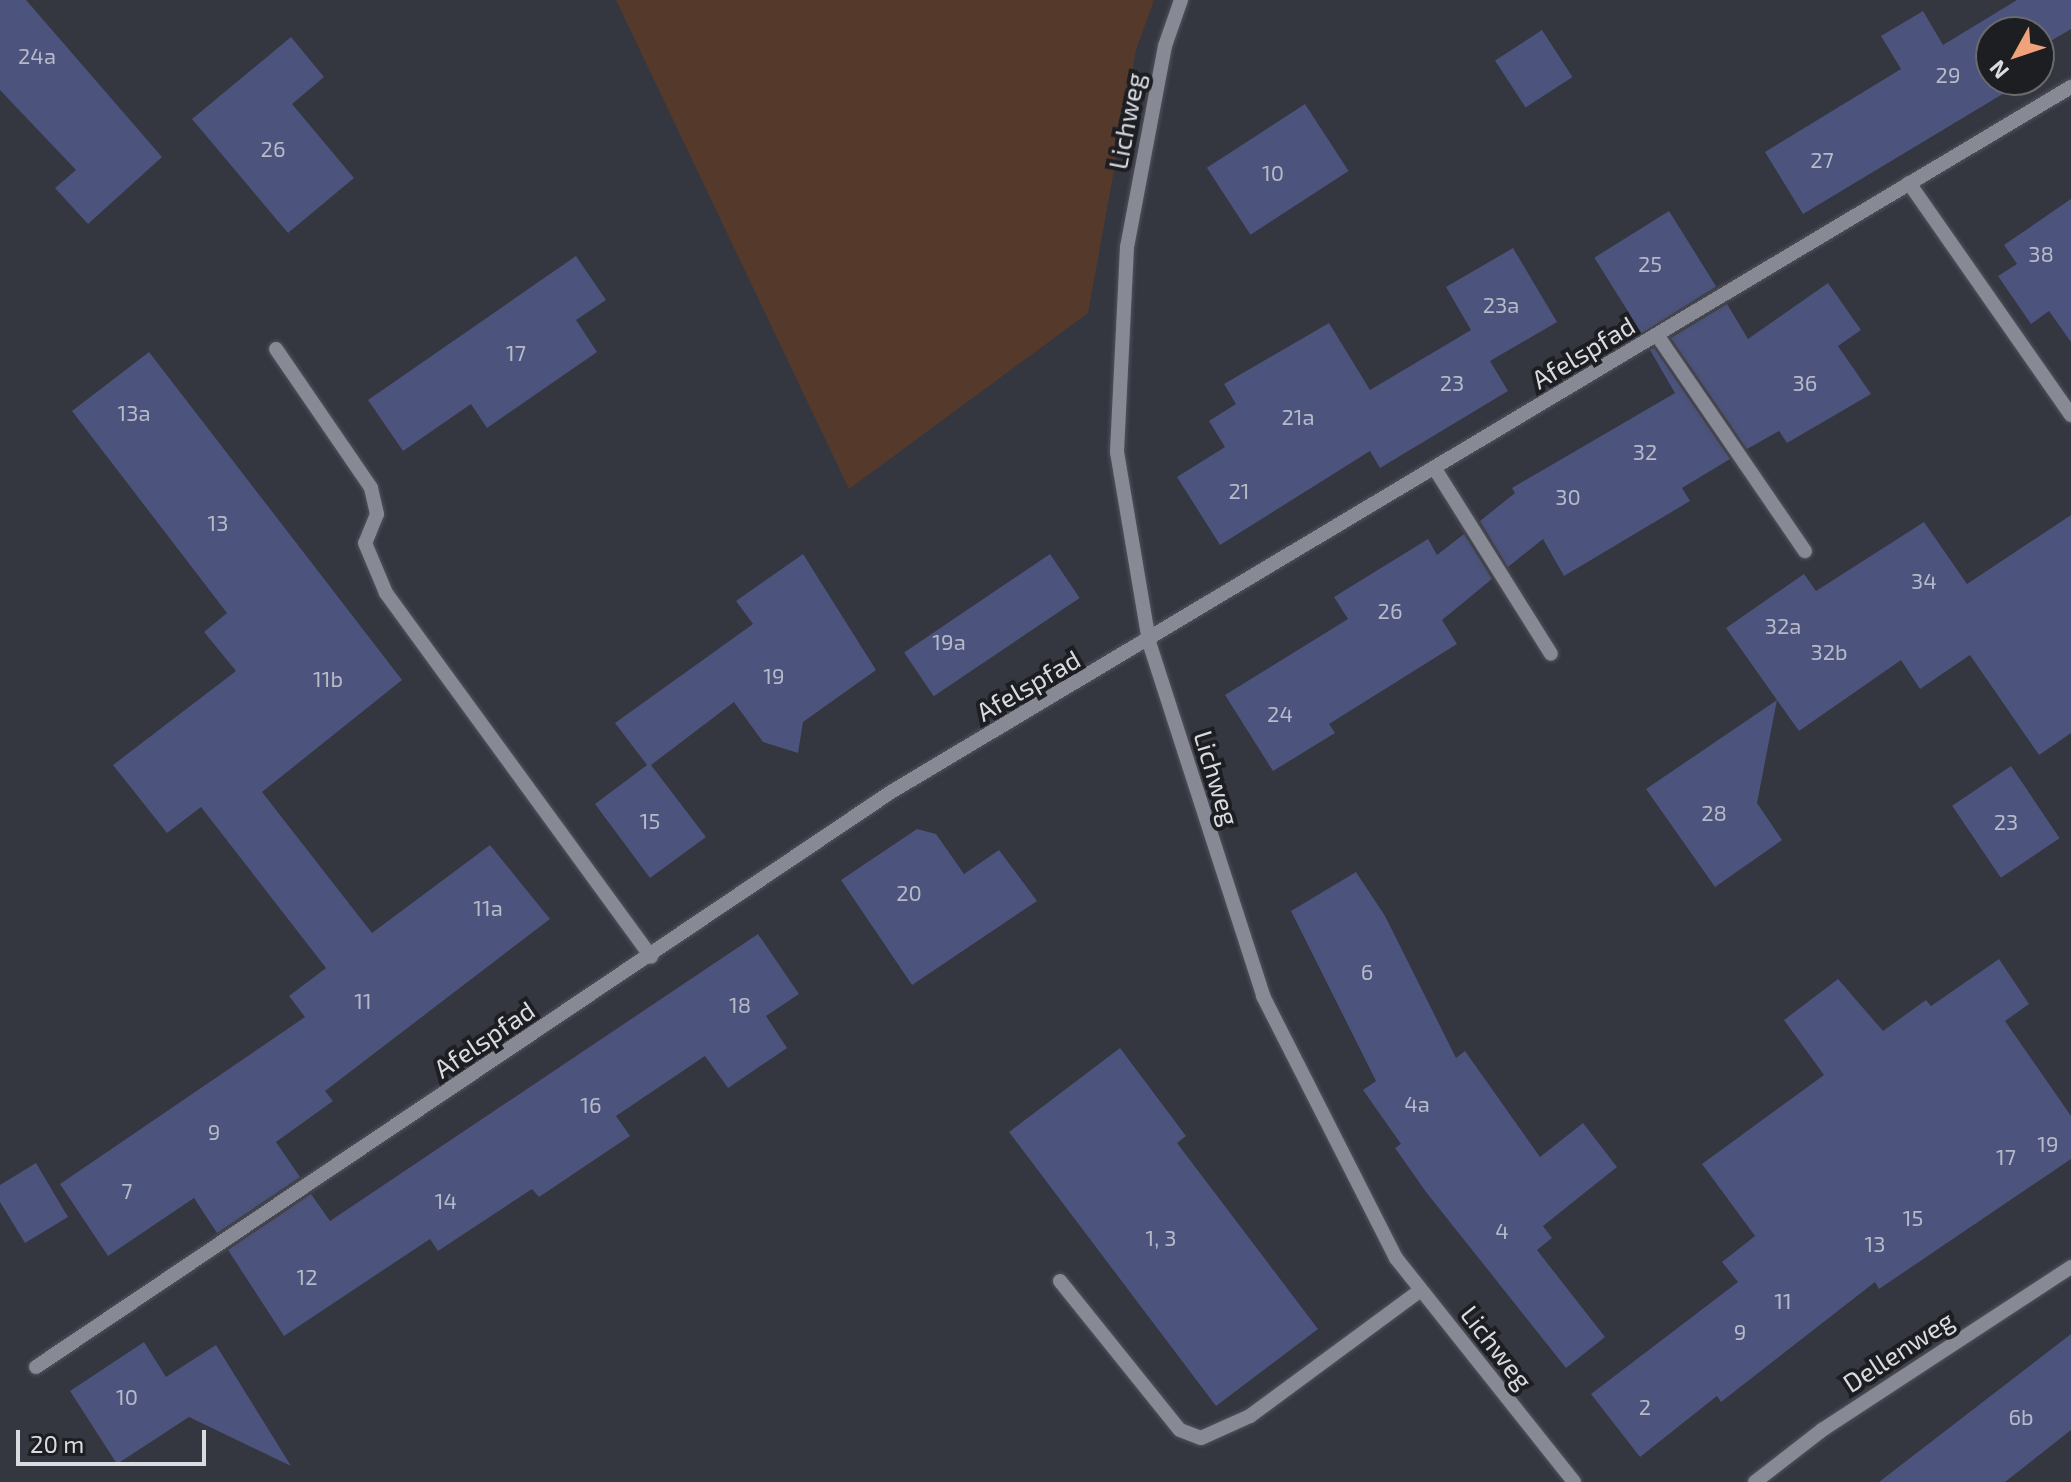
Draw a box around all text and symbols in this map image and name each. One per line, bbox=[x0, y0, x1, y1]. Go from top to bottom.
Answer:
north arrow bbox=[1975, 16, 2055, 96]
house number: 24a bbox=[18, 43, 56, 69]
text: N bbox=[1983, 56, 2013, 85]
house number: 29 bbox=[1936, 62, 1960, 88]
street label: Lichweg bbox=[1101, 70, 1151, 172]
house number: 26 bbox=[261, 136, 285, 162]
house number: 27 bbox=[1810, 147, 1834, 173]
house number: 10 bbox=[1262, 160, 1284, 186]
house number: 38 bbox=[2028, 241, 2054, 267]
house number: 25 bbox=[1638, 251, 1662, 277]
house number: 23a bbox=[1483, 292, 1519, 318]
street label: Afelspfad bbox=[1526, 309, 1640, 395]
house number: 17 bbox=[506, 340, 526, 366]
house number: 23 bbox=[1440, 370, 1464, 396]
house number: 36 bbox=[1793, 370, 1817, 396]
house number: 13a bbox=[117, 400, 151, 426]
house number: 21a bbox=[1281, 404, 1315, 430]
house number: 32 bbox=[1633, 439, 1657, 465]
house number: 21 bbox=[1228, 478, 1250, 504]
house number: 30 bbox=[1555, 484, 1581, 510]
house number: 13 bbox=[208, 510, 228, 536]
house number: 34 bbox=[1911, 568, 1937, 594]
house number: 26 bbox=[1378, 598, 1402, 624]
house number: 32a bbox=[1765, 613, 1801, 639]
house number: 19a bbox=[932, 629, 966, 655]
house number: 32b bbox=[1810, 639, 1848, 665]
street label: Afelspfad bbox=[971, 643, 1085, 727]
house number: 19 bbox=[763, 663, 785, 689]
house number: 11b bbox=[313, 666, 343, 692]
house number: 24 bbox=[1267, 701, 1293, 727]
street label: Lichweg bbox=[1188, 727, 1246, 829]
house number: 28 bbox=[1701, 800, 1727, 826]
house number: 15 bbox=[640, 808, 660, 834]
house number: 23 bbox=[1994, 809, 2018, 835]
house number: 20 bbox=[896, 880, 922, 906]
house number: 11a bbox=[473, 895, 503, 921]
house number: 6 bbox=[1361, 959, 1373, 985]
house number: 11 bbox=[354, 988, 372, 1014]
house number: 18 bbox=[729, 992, 751, 1018]
street label: Afelspfad bbox=[428, 994, 540, 1084]
house number: 4a bbox=[1404, 1091, 1430, 1117]
house number: 16 bbox=[580, 1092, 602, 1118]
house number: 9 bbox=[208, 1119, 220, 1145]
house number: 19 bbox=[2037, 1131, 2059, 1157]
house number: 17 bbox=[1996, 1144, 2016, 1170]
house number: 7 bbox=[121, 1178, 133, 1204]
house number: 14 bbox=[435, 1188, 457, 1214]
house number: 15 bbox=[1903, 1205, 1923, 1231]
house number: 4 bbox=[1495, 1218, 1509, 1244]
house number: 1, 3 bbox=[1146, 1225, 1176, 1251]
house number: 13 bbox=[1865, 1231, 1885, 1257]
house number: 12 bbox=[296, 1264, 318, 1290]
house number: 11 bbox=[1774, 1288, 1792, 1314]
street label: Lichweg bbox=[1455, 1299, 1539, 1395]
street label: Dellenweg bbox=[1837, 1304, 1959, 1398]
house number: 9 bbox=[1734, 1319, 1746, 1345]
house number: 10 bbox=[116, 1384, 138, 1410]
house number: 2 bbox=[1639, 1394, 1651, 1420]
house number: 6b bbox=[2008, 1404, 2034, 1430]
scale bar bbox=[20, 1414, 210, 1464]
text: 20 m bbox=[30, 1429, 84, 1458]

